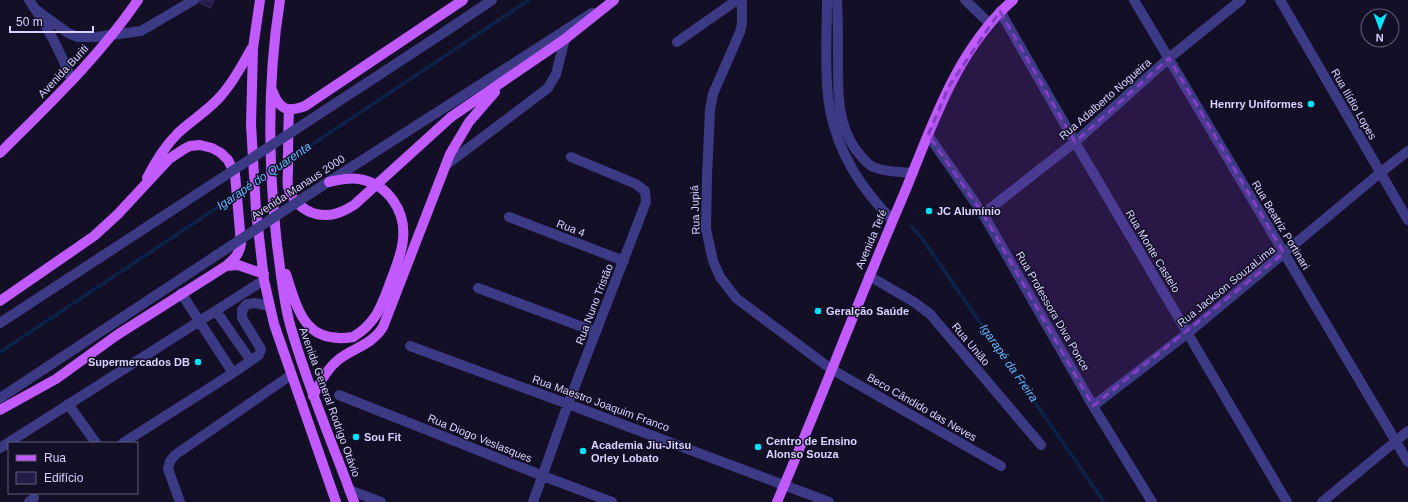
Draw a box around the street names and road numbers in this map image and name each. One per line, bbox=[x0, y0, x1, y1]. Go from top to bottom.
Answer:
street label: Avenida Buriti bbox=[36, 42, 90, 100]
street label: Rua Adalberto Nogueira bbox=[1057, 55, 1154, 142]
street label: Rua Ilídio Lopes bbox=[1329, 67, 1379, 142]
street label: Avenida Manaus 2000 bbox=[249, 152, 347, 222]
street label: Rua Beatriz Portinari bbox=[1250, 178, 1312, 272]
street label: Rua Jupiá bbox=[688, 184, 702, 235]
street label: Avenida Tefé bbox=[853, 208, 889, 270]
street label: Rua Monte Castelo bbox=[1124, 208, 1182, 294]
street label: Rua 4 bbox=[555, 217, 587, 239]
street label: Rua Jackson SouzaLima bbox=[1175, 242, 1278, 329]
street label: Rua Professora Diva Ponce bbox=[1014, 249, 1092, 373]
street label: Rua Nuno Tristão bbox=[573, 262, 615, 346]
street label: Rua União bbox=[950, 320, 992, 368]
street label: Avenida General Rodrigo Otávio bbox=[297, 326, 363, 478]
street label: Beco Cândido das Neves bbox=[865, 371, 979, 443]
street label: Rua Maestro Joaquim Franco bbox=[531, 373, 671, 433]
street label: Rua Diogo Veslasques bbox=[426, 412, 534, 465]

